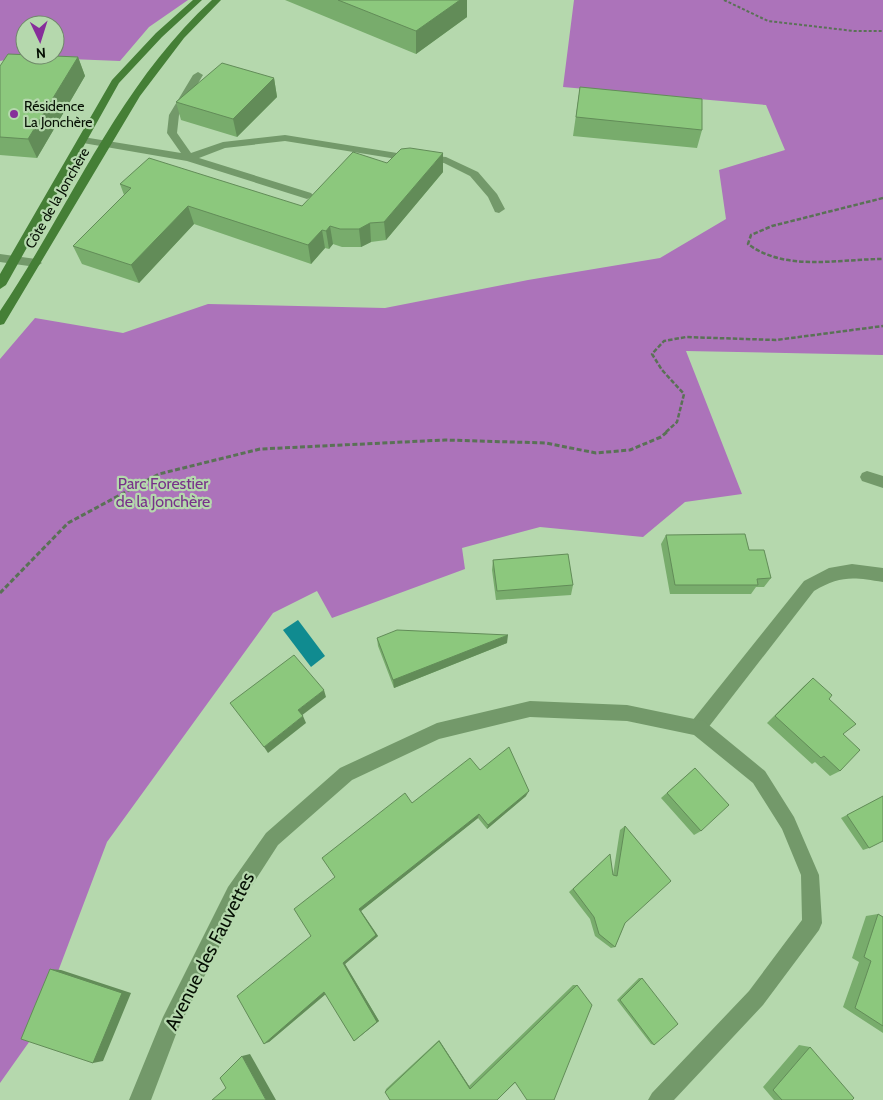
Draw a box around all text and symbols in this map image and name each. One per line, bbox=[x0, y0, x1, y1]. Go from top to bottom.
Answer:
north arrow bbox=[15, 15, 65, 65]
text: N bbox=[35, 44, 46, 62]
place label: Résidence La Jonchère bbox=[24, 97, 92, 131]
marker: Résidence La Jonchère bbox=[8, 108, 20, 120]
street label: Côte de la Jonchère bbox=[21, 144, 93, 252]
park label: Parc Forestier de la Jonchère bbox=[116, 474, 210, 511]
street label: Avenue des Fauvettes bbox=[160, 868, 259, 1034]

